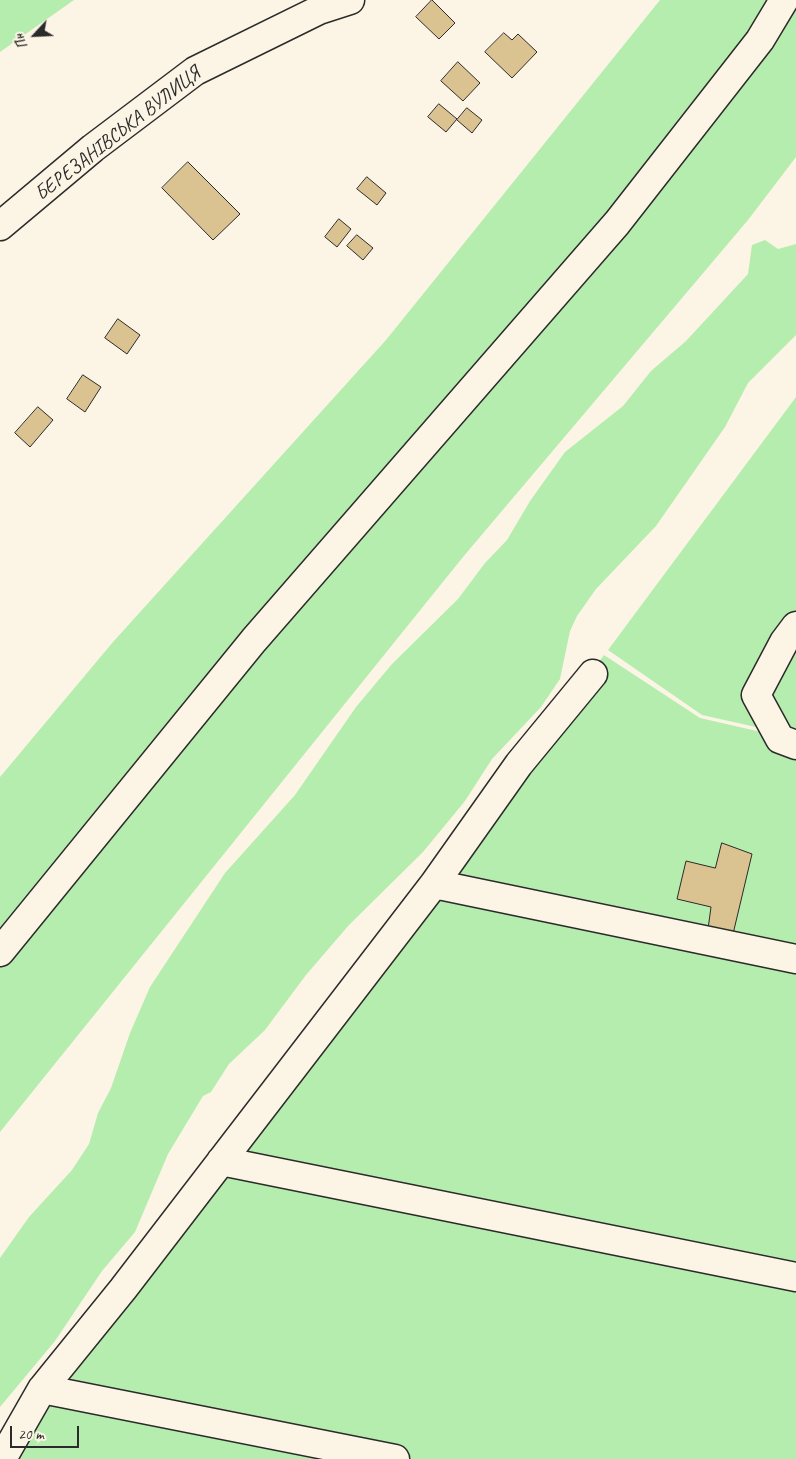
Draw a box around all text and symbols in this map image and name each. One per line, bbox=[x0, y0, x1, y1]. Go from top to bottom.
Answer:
north arrow bbox=[10, 10, 60, 60]
text: Пн bbox=[10, 31, 32, 52]
street label: БЕРЕЗАНІВСЬКА ВУЛИЦЯ bbox=[30, 62, 206, 206]
scale bar bbox=[12, 1416, 81, 1448]
text: 20 m bbox=[18, 1425, 44, 1444]

